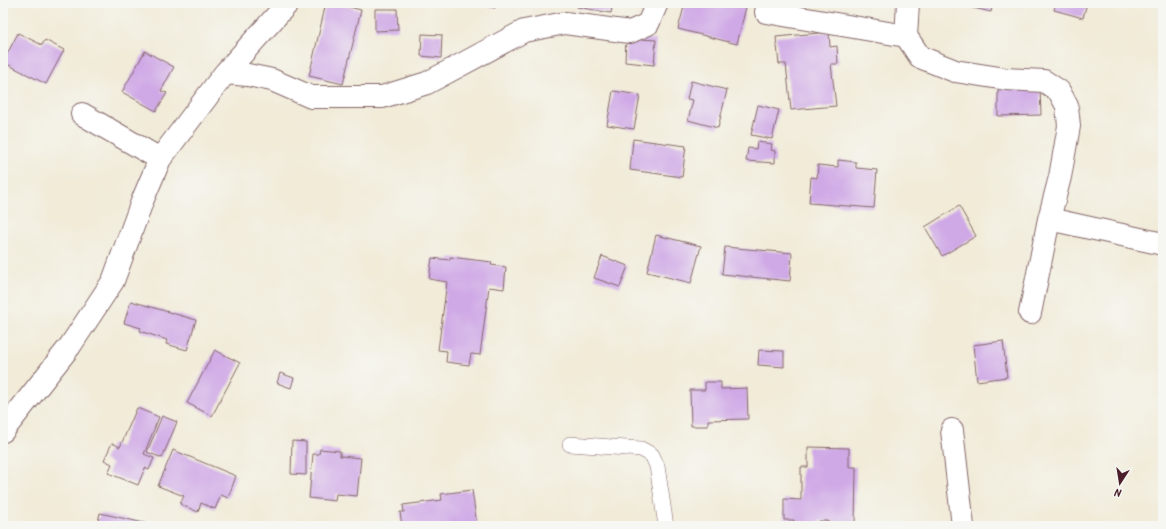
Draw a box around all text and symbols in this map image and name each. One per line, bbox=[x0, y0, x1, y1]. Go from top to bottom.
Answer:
north arrow bbox=[1100, 463, 1140, 503]
text: N bbox=[1113, 482, 1123, 501]

